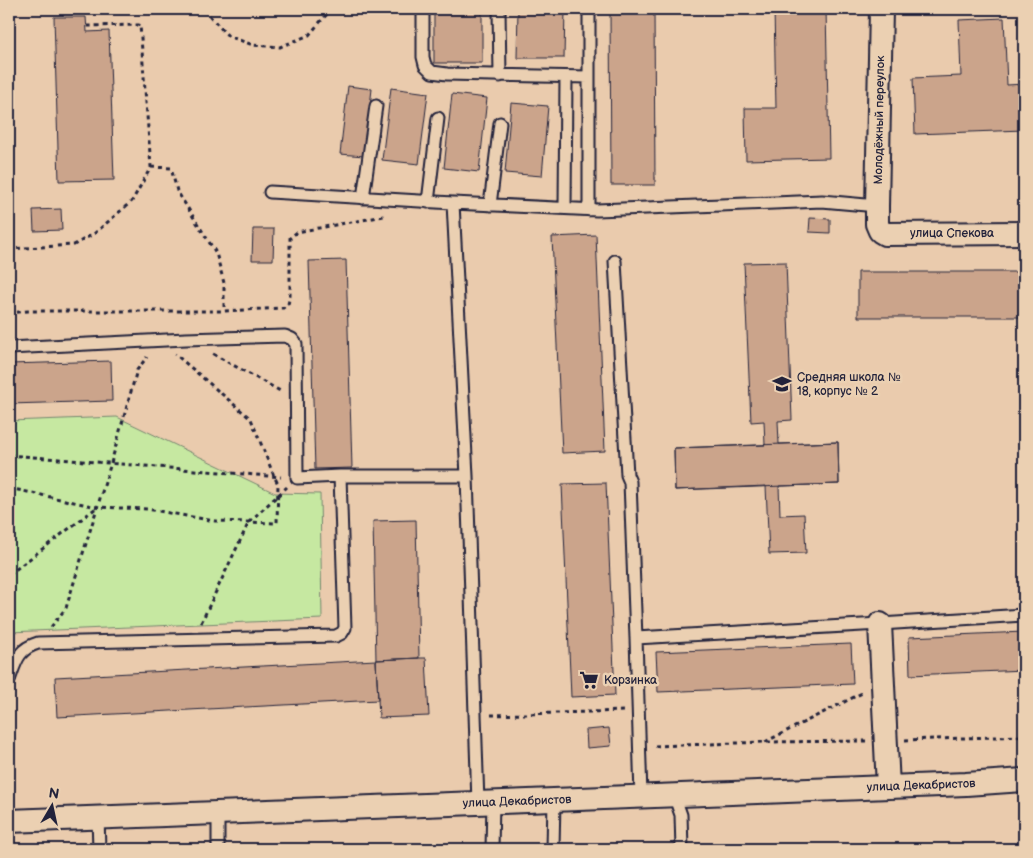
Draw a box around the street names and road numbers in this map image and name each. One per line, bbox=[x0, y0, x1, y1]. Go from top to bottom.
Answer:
street label: Молодёжный переулок bbox=[871, 55, 888, 185]
street label: улица Спекова bbox=[910, 226, 994, 241]
street label: улица Декабристов bbox=[866, 776, 976, 795]
street label: улица Декабристов bbox=[462, 792, 572, 811]

